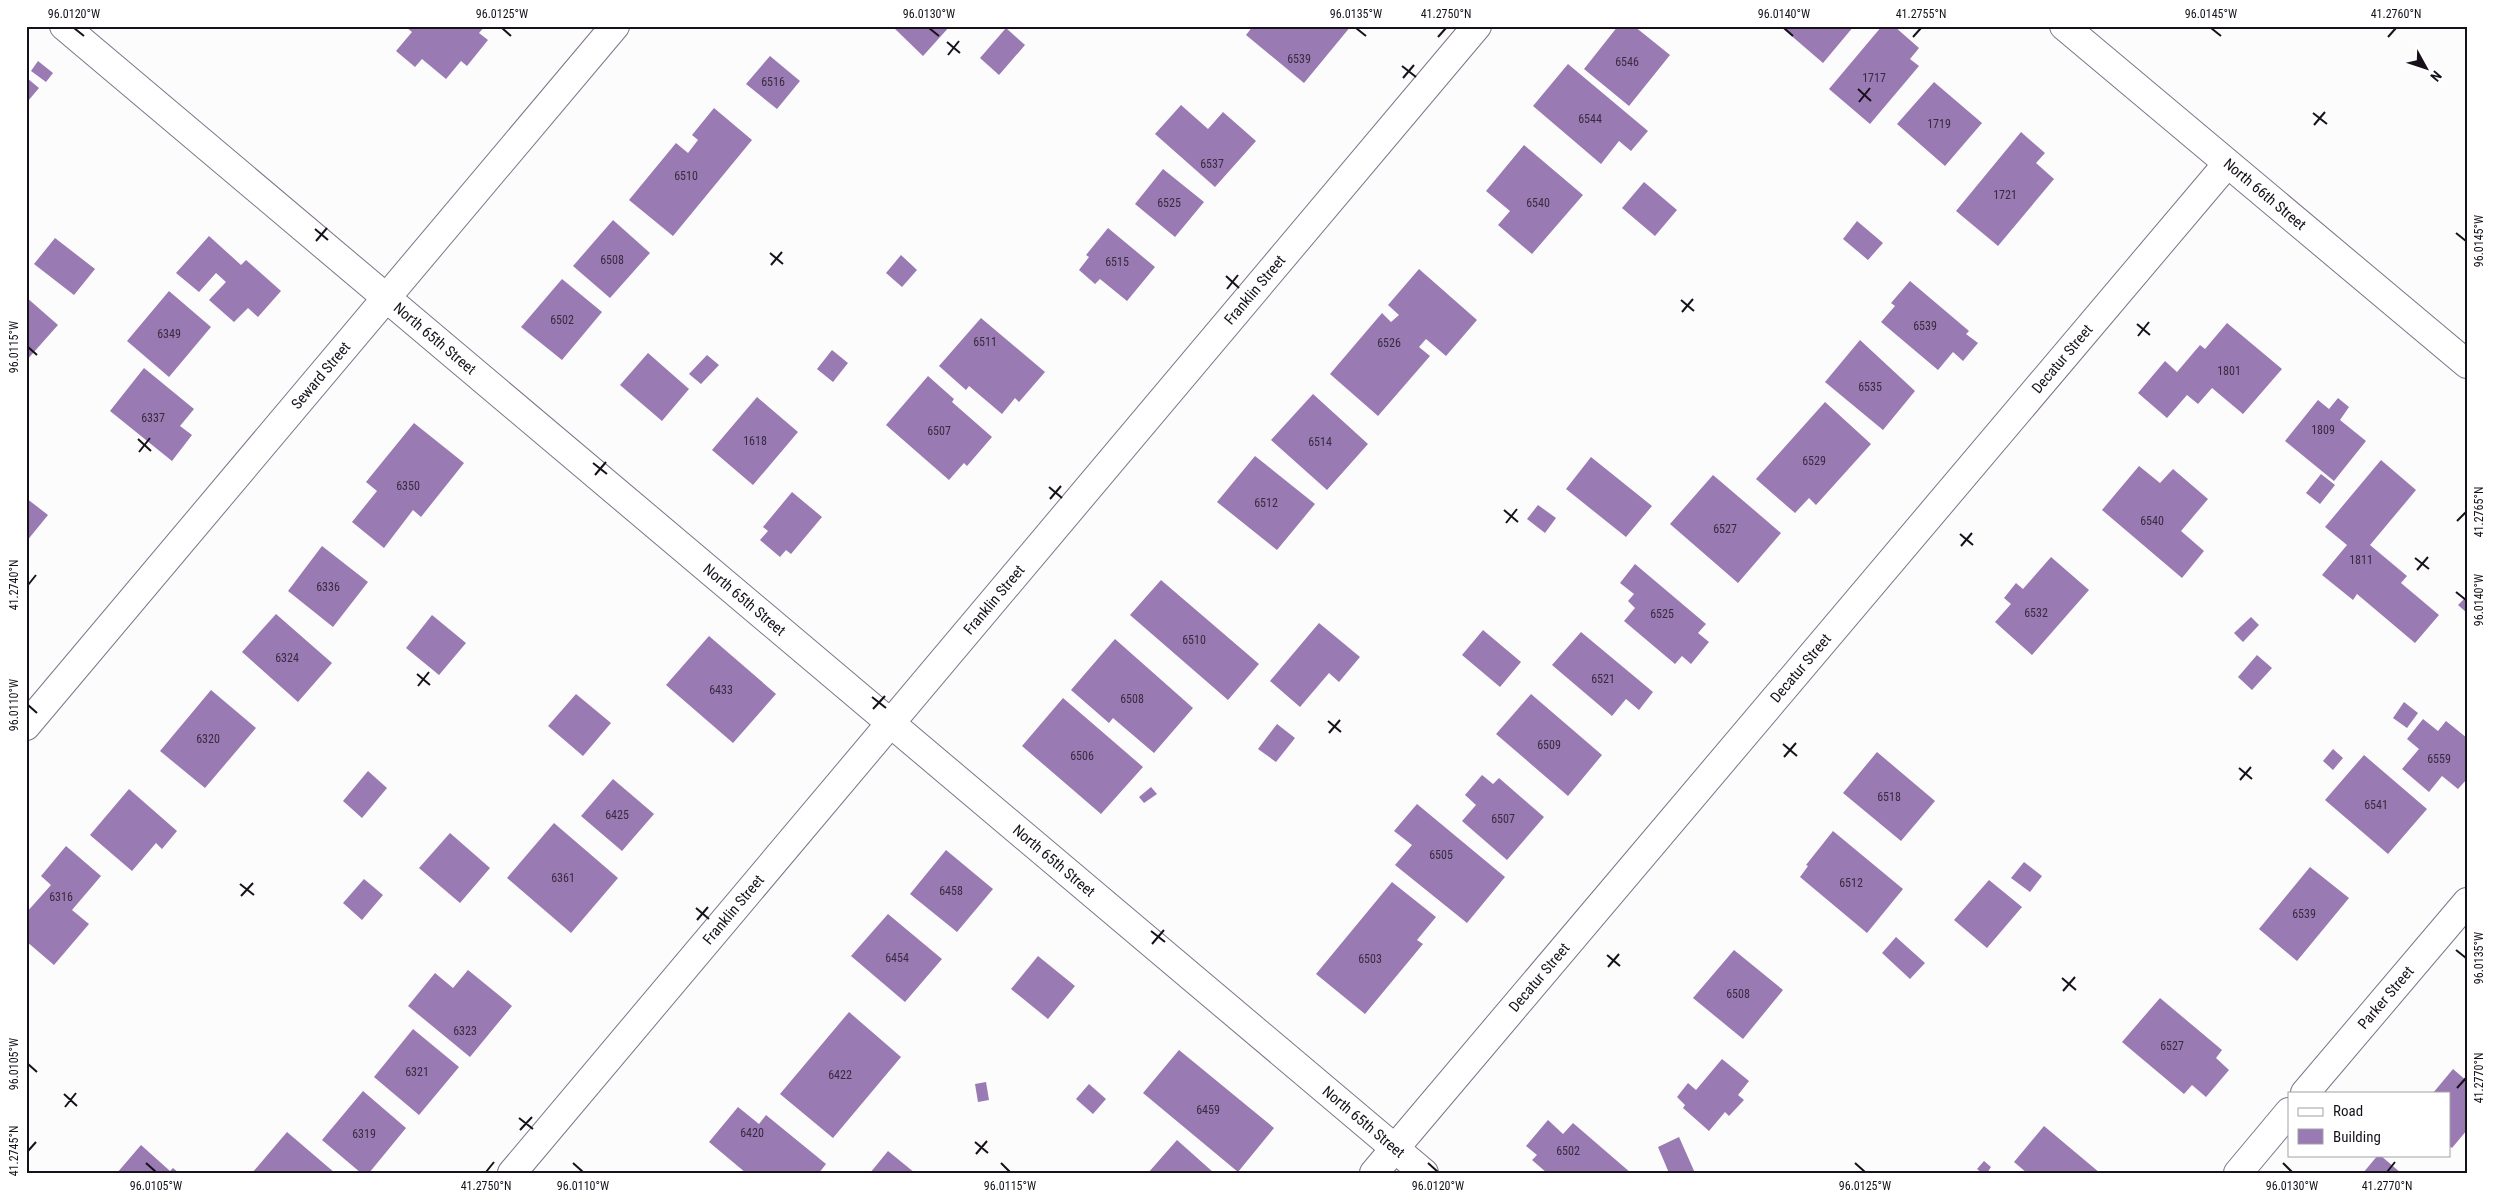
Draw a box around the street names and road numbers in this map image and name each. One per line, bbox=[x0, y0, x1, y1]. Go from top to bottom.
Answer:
street label: North 66th Street bbox=[2220, 155, 2310, 234]
street label: Franklin Street bbox=[1221, 252, 1289, 328]
street label: North 65th Street bbox=[390, 299, 480, 378]
street label: Decatur Street bbox=[2028, 321, 2096, 397]
street label: Seward Street bbox=[288, 338, 354, 413]
street label: North 65th Street bbox=[700, 560, 789, 640]
street label: Franklin Street bbox=[960, 561, 1029, 638]
street label: Decatur Street bbox=[1767, 630, 1835, 706]
street label: North 65th Street bbox=[1009, 821, 1099, 901]
street label: Franklin Street bbox=[699, 871, 768, 948]
street label: Decatur Street bbox=[1505, 939, 1573, 1016]
street label: Parker Street bbox=[2354, 963, 2418, 1033]
street label: North 65th Street bbox=[1319, 1082, 1408, 1162]

